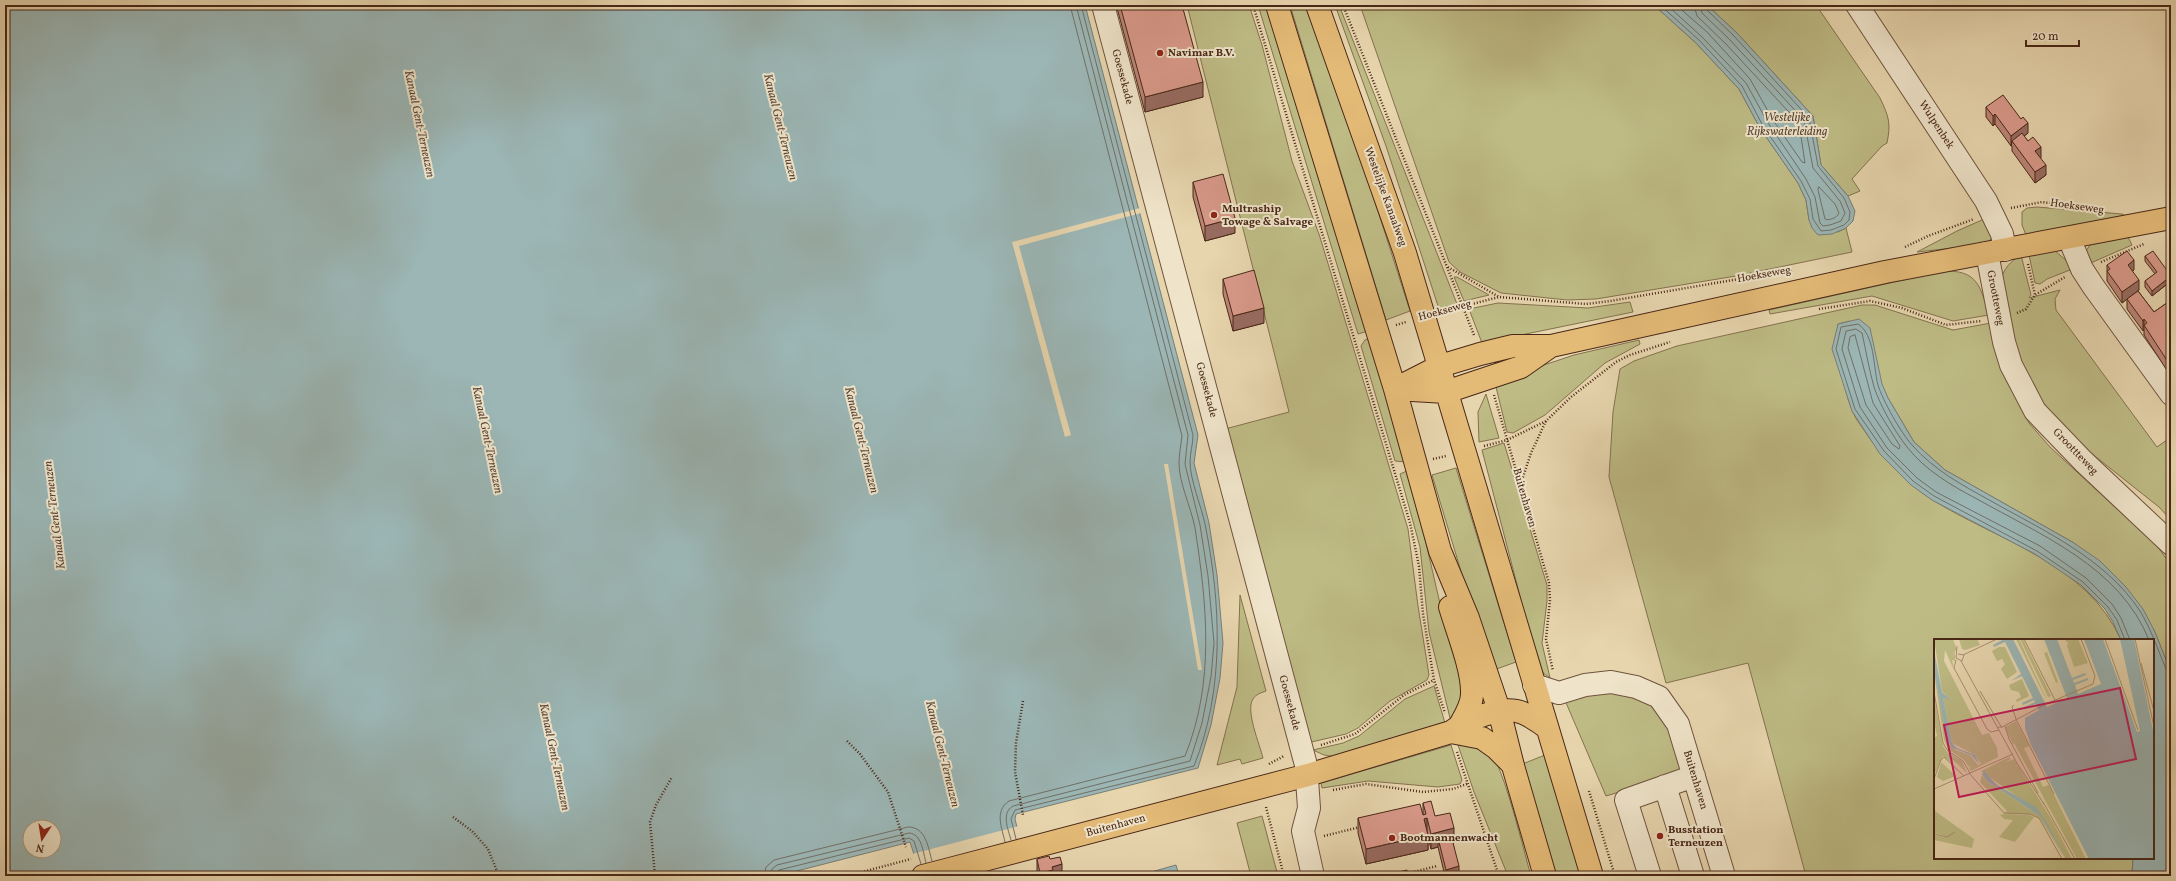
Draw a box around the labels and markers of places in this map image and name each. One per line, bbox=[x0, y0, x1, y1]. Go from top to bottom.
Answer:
place label: Navimar B.V. bbox=[1168, 46, 1235, 61]
marker: Navimar B.V. bbox=[1155, 48, 1165, 58]
place label: Multraship Towage & Salvage bbox=[1222, 202, 1313, 230]
marker: Multraship Towage & Salvage bbox=[1209, 210, 1219, 220]
place label: Busstation Terneuzen bbox=[1668, 823, 1723, 851]
place label: Bootmannenwacht bbox=[1400, 831, 1498, 846]
marker: Busstation Terneuzen bbox=[1655, 831, 1665, 841]
marker: Bootmannenwacht bbox=[1387, 833, 1397, 843]

